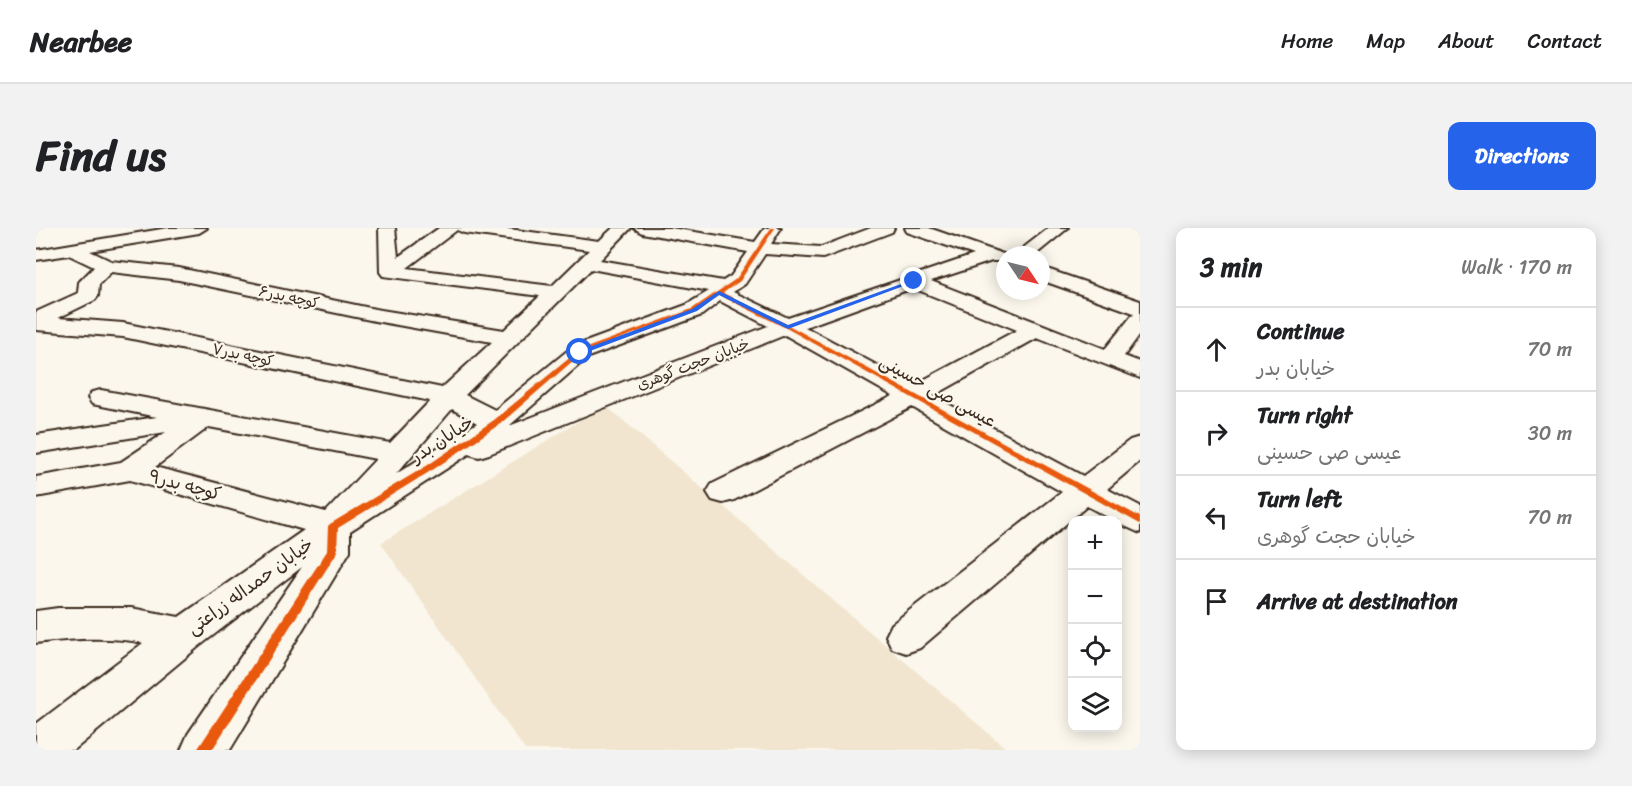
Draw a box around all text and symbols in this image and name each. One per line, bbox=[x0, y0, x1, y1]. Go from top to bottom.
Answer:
text: Nearbee bbox=[30, 17, 132, 66]
text: Home bbox=[1281, 22, 1333, 60]
text: Map bbox=[1366, 22, 1405, 60]
text: About bbox=[1438, 22, 1495, 60]
text: Contact bbox=[1528, 22, 1602, 60]
text: Find us bbox=[36, 119, 166, 193]
button: Directions bbox=[1448, 122, 1596, 190]
text: 3 min bbox=[1200, 244, 1262, 290]
north arrow bbox=[996, 246, 1050, 300]
text: Walk · 170 m bbox=[1461, 250, 1572, 285]
route end bbox=[900, 267, 926, 293]
street label: کوچه بدر۶ bbox=[256, 278, 322, 316]
text: Continue bbox=[1257, 312, 1345, 351]
street label: خیابان حجت گوهری bbox=[633, 331, 753, 397]
text: 70 m bbox=[1527, 332, 1572, 367]
icon: ahead bbox=[1200, 333, 1233, 366]
street label: کوچه بدر۷ bbox=[210, 336, 276, 374]
route start bbox=[566, 338, 592, 364]
street label: عیسی صی حسینی bbox=[873, 345, 1003, 437]
text: خیابان بدر bbox=[1257, 351, 1335, 386]
text: Turn right bbox=[1257, 396, 1352, 435]
street label: خیابان بدر bbox=[402, 406, 480, 473]
text: 30 m bbox=[1528, 416, 1572, 451]
icon: right bbox=[1200, 417, 1233, 450]
text: عیسی صی حسینی bbox=[1257, 435, 1401, 470]
street label: کوچه بدر۹ bbox=[145, 460, 225, 510]
text: Turn left bbox=[1257, 480, 1342, 519]
text: 70 m bbox=[1527, 500, 1572, 535]
icon: left bbox=[1200, 501, 1233, 534]
map controls bbox=[1068, 516, 1122, 732]
button: + bbox=[1068, 516, 1122, 570]
text: خیابان حجت گوهری bbox=[1257, 519, 1416, 554]
street label: خیابان حمداله زراعتی bbox=[180, 529, 320, 643]
button: − bbox=[1068, 570, 1122, 624]
text: Arrive at destination bbox=[1257, 582, 1458, 621]
icon: arrive bbox=[1200, 585, 1233, 618]
button: locate bbox=[1068, 624, 1122, 678]
button: layers bbox=[1068, 678, 1122, 732]

